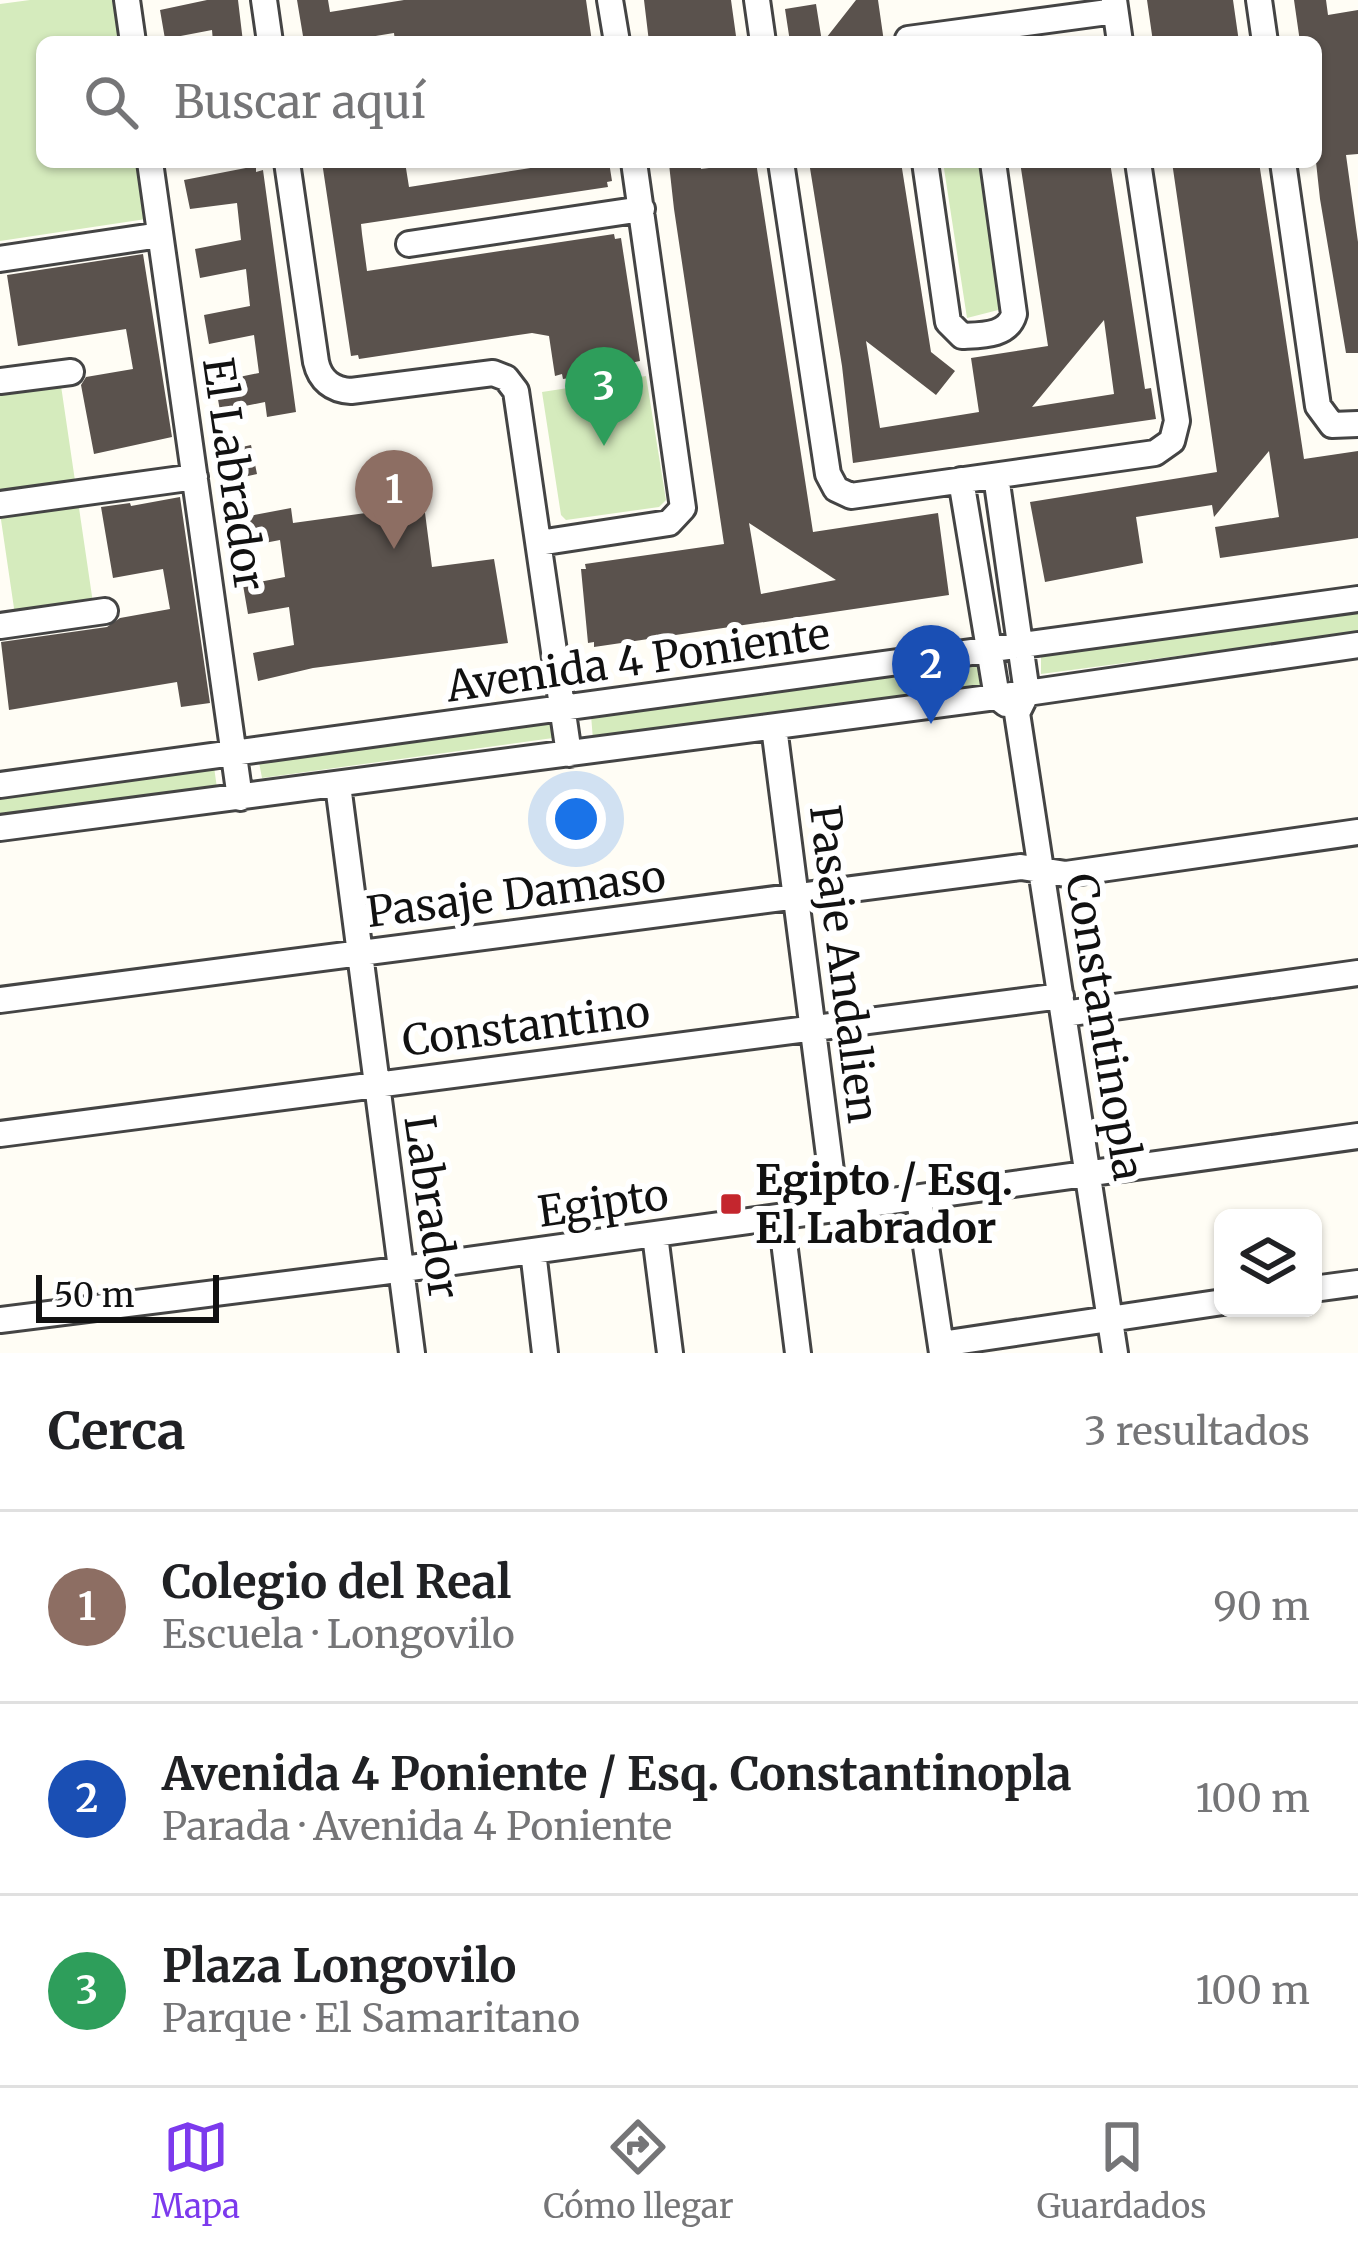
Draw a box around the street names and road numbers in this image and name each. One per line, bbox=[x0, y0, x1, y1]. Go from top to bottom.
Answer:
street label: El Labrador bbox=[192, 354, 276, 594]
street label: Avenida 4 Poniente bbox=[442, 607, 833, 713]
street label: Pasaje Andalien bbox=[799, 802, 889, 1126]
street label: Pasaje Damaso bbox=[364, 850, 668, 938]
street label: Constantinopla bbox=[1055, 870, 1155, 1184]
street label: Constantino bbox=[399, 985, 653, 1067]
street label: Labrador bbox=[393, 1112, 471, 1302]
street label: Egipto bbox=[534, 1168, 672, 1239]

